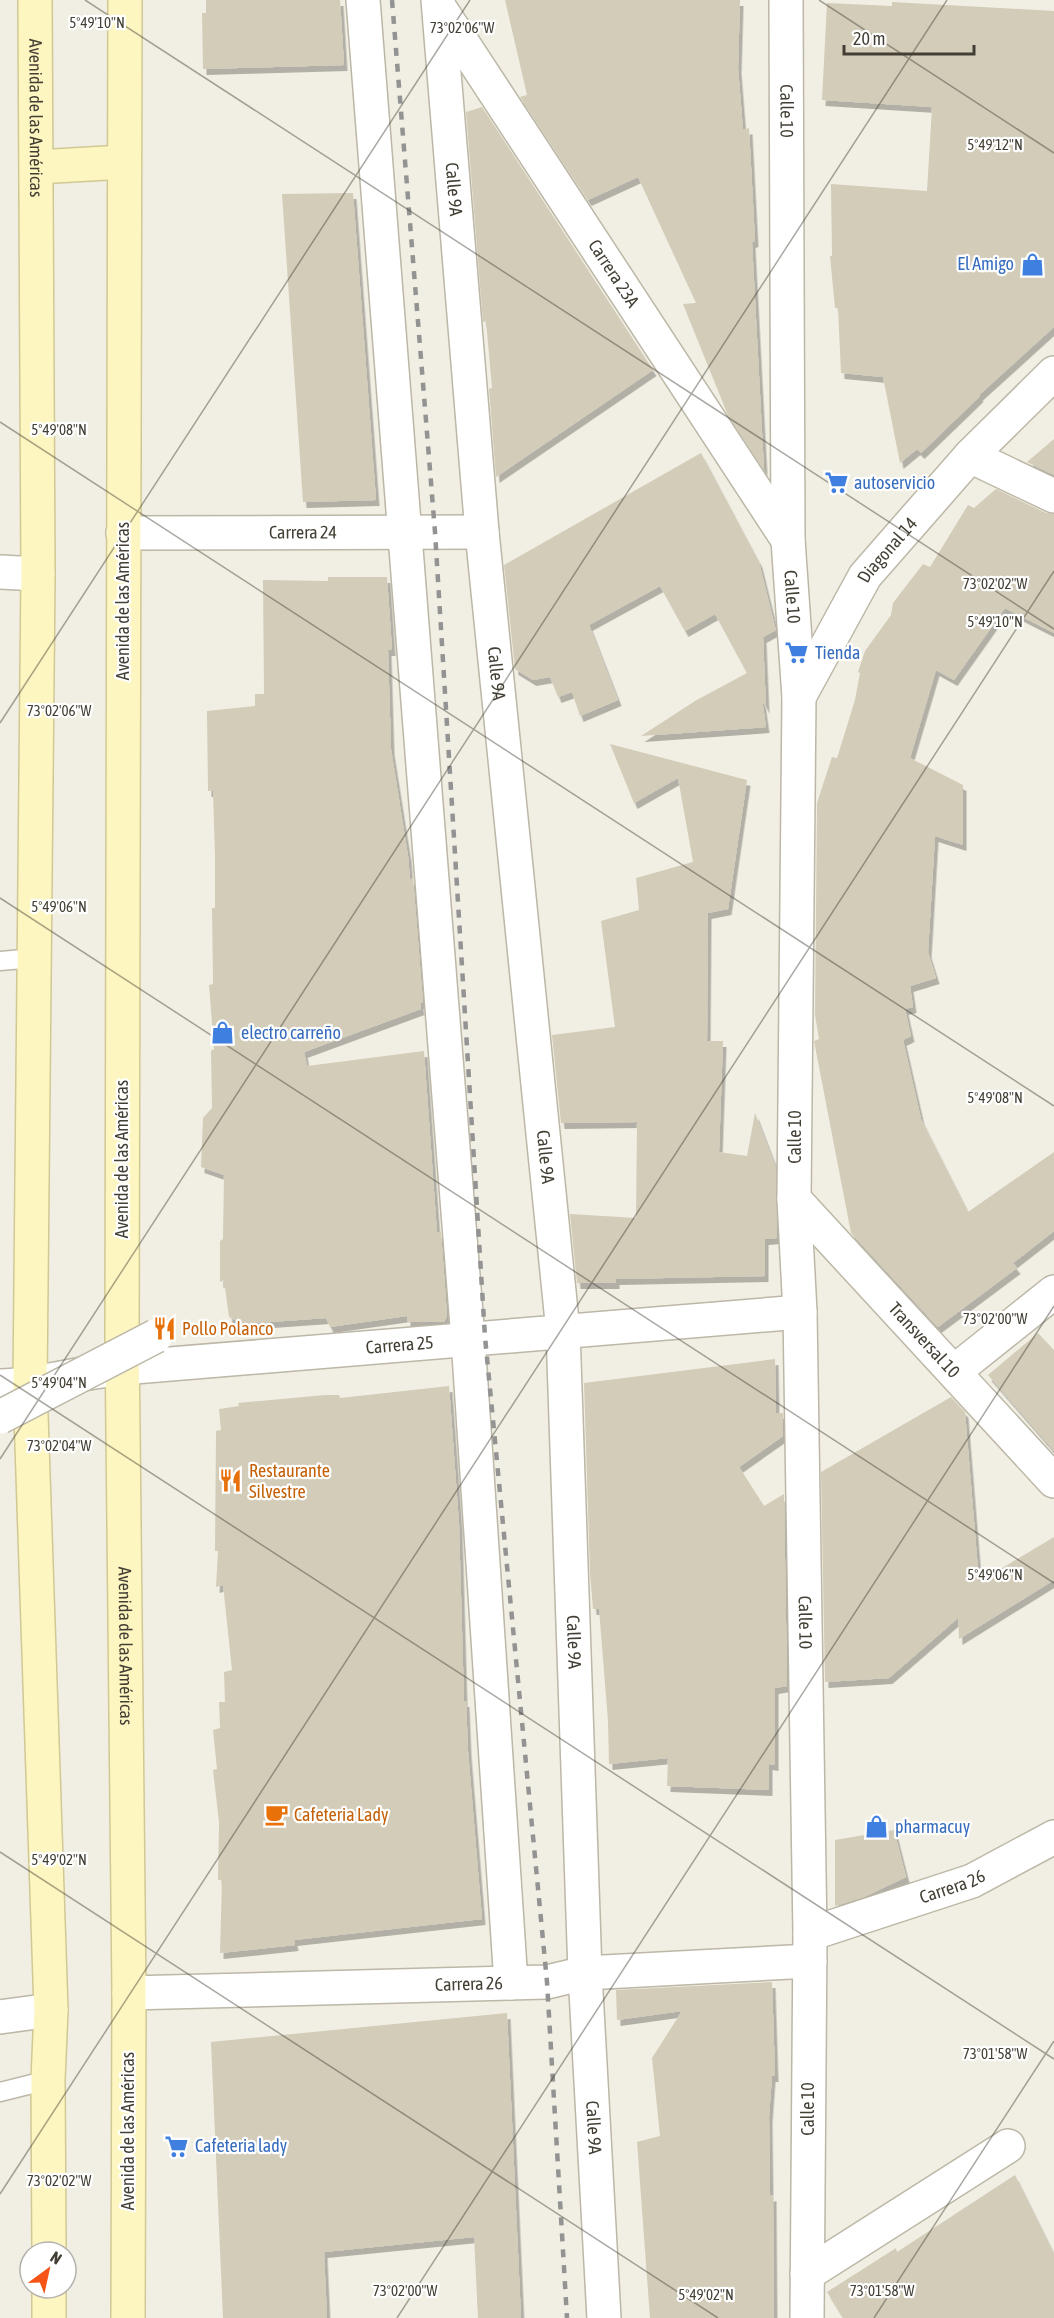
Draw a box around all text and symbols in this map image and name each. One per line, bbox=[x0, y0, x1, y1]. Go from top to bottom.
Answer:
text: 5°49'10"N bbox=[69, 14, 125, 31]
scale bar bbox=[844, 18, 974, 56]
text: 73°02'06"W bbox=[430, 19, 494, 36]
text: 20 m bbox=[853, 28, 885, 49]
street label: Avenida de las Américas bbox=[25, 39, 47, 197]
street label: Calle 10 bbox=[776, 84, 798, 138]
text: 5°49'12"N bbox=[967, 136, 1023, 153]
street label: Calle 9A bbox=[441, 162, 467, 217]
street label: Carrera 23A bbox=[584, 235, 644, 311]
shop icon: El Amigo bbox=[1019, 251, 1045, 277]
place label: El Amigo bbox=[957, 253, 1014, 274]
text: 5°49'08"N bbox=[31, 421, 87, 438]
supermarket icon: autoservicio bbox=[823, 470, 849, 496]
place label: autoservicio bbox=[854, 472, 935, 493]
street label: Diagonal 14 bbox=[853, 513, 921, 586]
street label: Carrera 24 bbox=[269, 521, 337, 543]
street label: Avenida de las Américas bbox=[112, 522, 133, 680]
street label: Calle 10 bbox=[780, 569, 805, 624]
text: 73°02'02"W bbox=[963, 575, 1027, 592]
text: 5°49'10"N bbox=[967, 613, 1023, 630]
supermarket icon: Tienda bbox=[784, 640, 810, 666]
place label: Tienda bbox=[815, 642, 861, 663]
street label: Calle 9A bbox=[484, 646, 510, 701]
text: 73°02'06"W bbox=[27, 702, 91, 719]
text: 5°49'06"N bbox=[31, 898, 87, 915]
shop icon: electro carreño bbox=[210, 1020, 236, 1046]
place label: electro carreño bbox=[241, 1022, 341, 1043]
street label: Avenida de las Américas bbox=[111, 1080, 132, 1238]
text: 5°49'08"N bbox=[967, 1089, 1023, 1106]
street label: Calle 10 bbox=[784, 1110, 805, 1164]
street label: Calle 9A bbox=[533, 1129, 559, 1185]
street label: Transversal 10 bbox=[885, 1298, 964, 1382]
text: 73°02'00"W bbox=[963, 1310, 1027, 1327]
restaurant icon: Pollo Polanco bbox=[151, 1316, 177, 1342]
place label: Pollo Polanco bbox=[182, 1318, 273, 1339]
street label: Carrera 25 bbox=[365, 1331, 434, 1358]
text: 5°49'04"N bbox=[31, 1374, 87, 1391]
text: 73°02'04"W bbox=[27, 1437, 91, 1454]
place label: Restaurante Silvestre bbox=[249, 1460, 330, 1502]
restaurant icon: Restaurante Silvestre bbox=[218, 1468, 244, 1494]
text: 5°49'06"N bbox=[967, 1566, 1023, 1583]
street label: Avenida de las Américas bbox=[114, 1567, 137, 1725]
street label: Calle 10 bbox=[795, 1595, 816, 1649]
street label: Calle 9A bbox=[563, 1615, 586, 1669]
cafe icon: Cafeteria Lady bbox=[263, 1802, 289, 1828]
place label: Cafeteria Lady bbox=[294, 1804, 388, 1825]
shop icon: pharmacuy bbox=[864, 1814, 890, 1840]
place label: pharmacuy bbox=[895, 1816, 970, 1837]
text: 5°49'02"N bbox=[31, 1851, 87, 1868]
street label: Carrera 26 bbox=[917, 1865, 989, 1907]
street label: Carrera 26 bbox=[435, 1972, 503, 1995]
text: 73°01'58"W bbox=[963, 2045, 1027, 2062]
street label: Avenida de las Américas bbox=[117, 2052, 138, 2210]
street label: Calle 10 bbox=[797, 2082, 818, 2136]
street label: Calle 9A bbox=[582, 2100, 606, 2155]
supermarket icon: Cafeteria lady bbox=[164, 2133, 190, 2159]
place label: Cafeteria lady bbox=[195, 2135, 287, 2156]
text: 73°02'02"W bbox=[27, 2172, 91, 2189]
north arrow bbox=[18, 2240, 78, 2300]
text: N bbox=[47, 2247, 65, 2268]
text: 73°02'00"W bbox=[373, 2282, 437, 2299]
text: 73°01'58"W bbox=[850, 2282, 914, 2299]
text: 5°49'02"N bbox=[678, 2286, 734, 2303]

